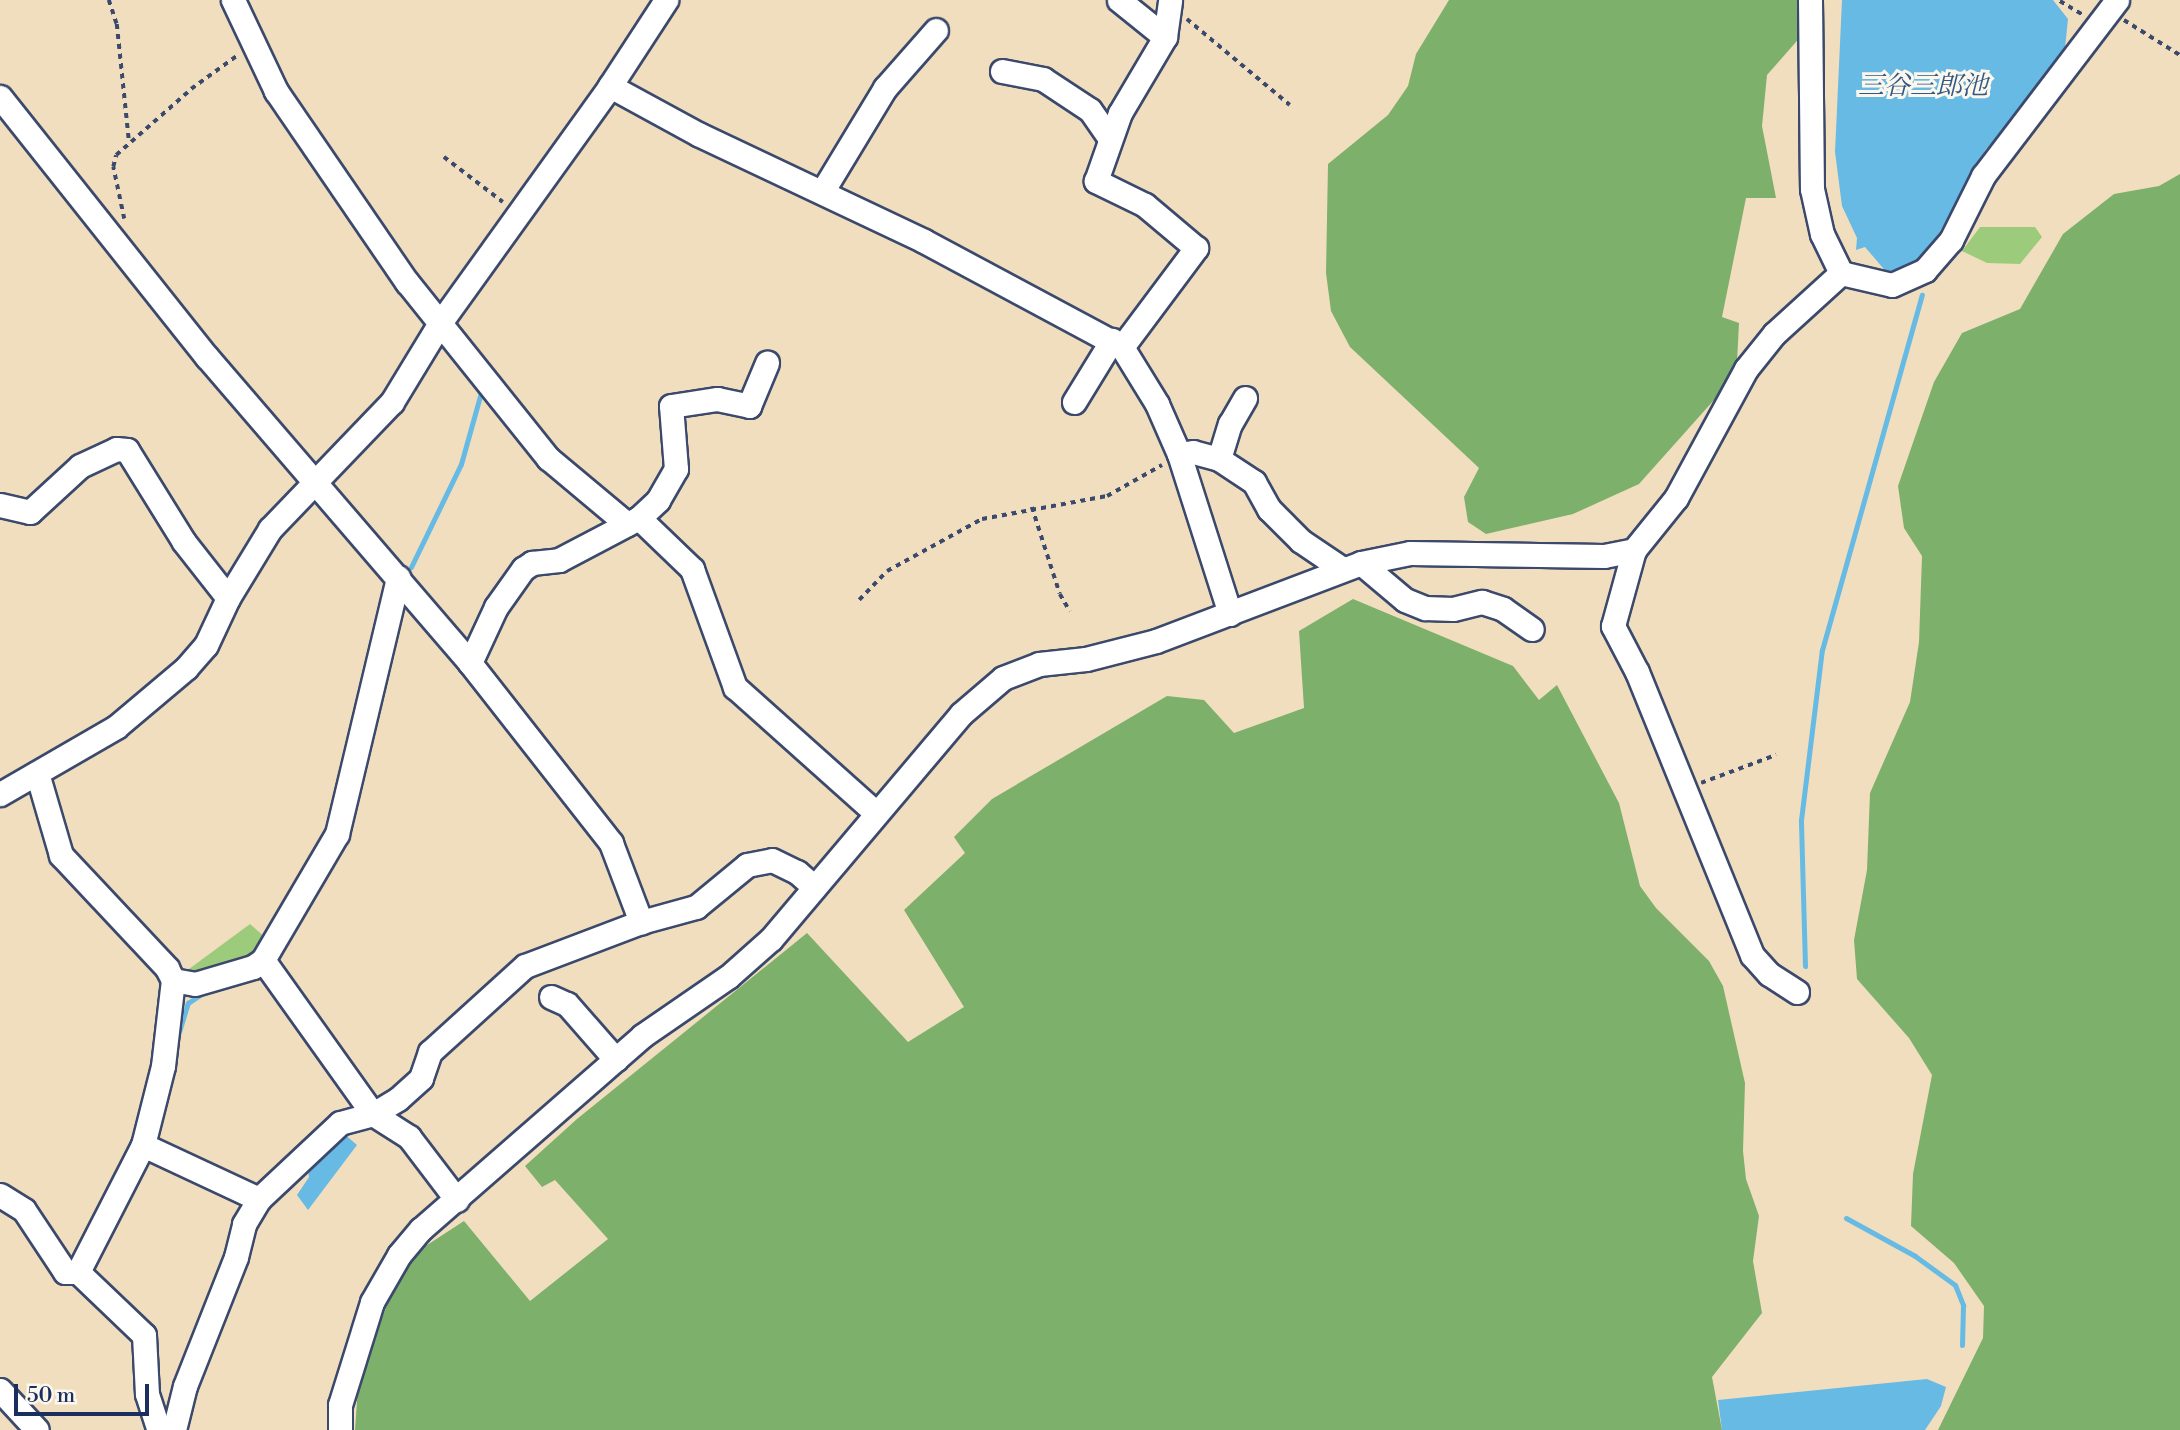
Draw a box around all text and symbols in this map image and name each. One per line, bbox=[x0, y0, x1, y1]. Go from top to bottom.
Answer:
water label: 三谷三郎池 bbox=[1858, 71, 1988, 103]
scale bar bbox=[18, 1370, 152, 1414]
text: 50 m bbox=[27, 1383, 75, 1409]

